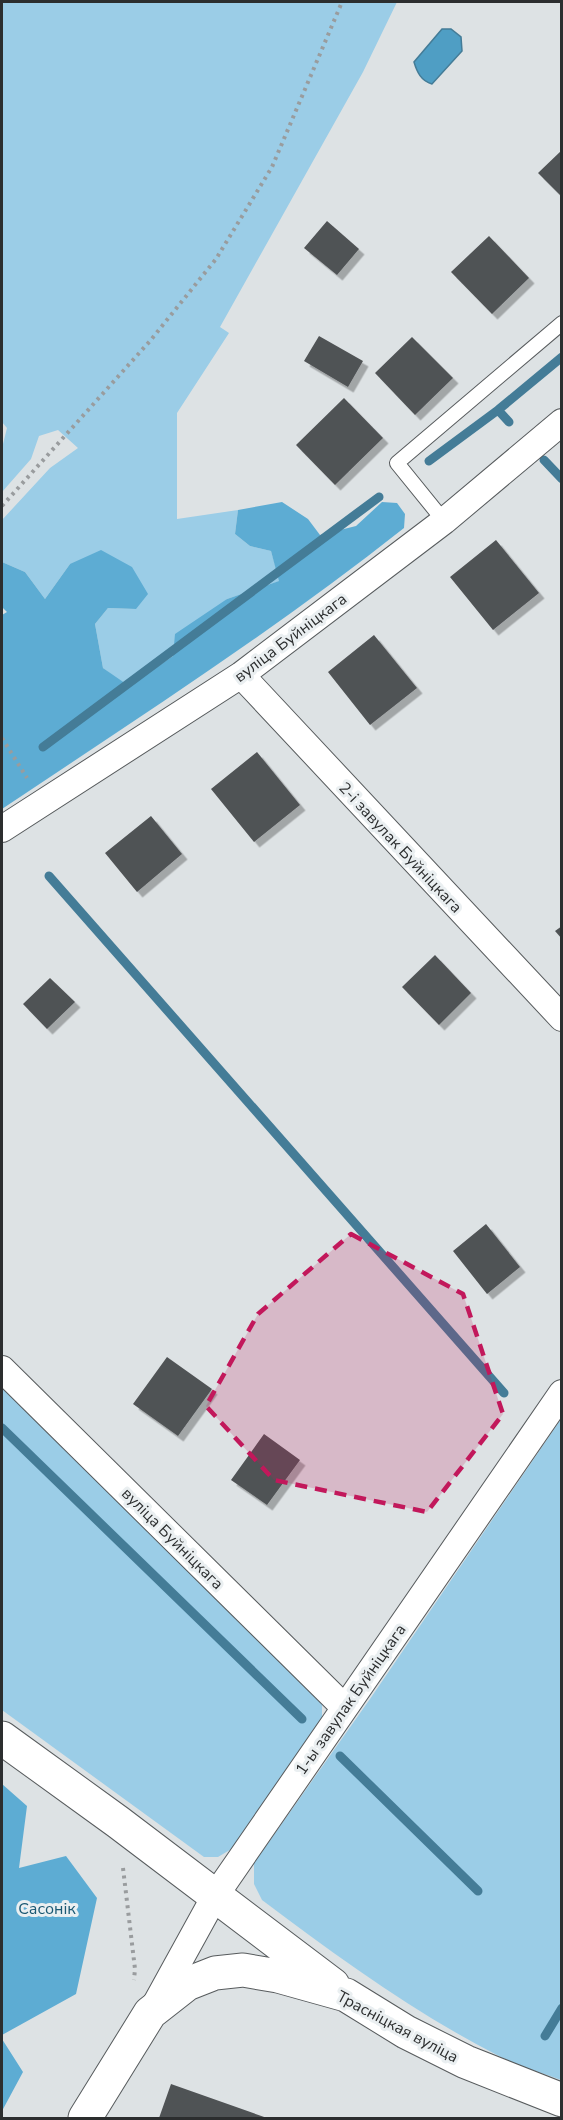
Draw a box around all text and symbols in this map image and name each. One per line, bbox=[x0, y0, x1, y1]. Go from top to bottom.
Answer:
street label: вуліца Буйніцкага bbox=[230, 588, 351, 687]
street label: 2-і завулак Буйніцкага bbox=[334, 777, 467, 918]
street label: вуліца Буйніцкага bbox=[117, 1483, 228, 1594]
street label: 1-ы завулак Буйніцкага bbox=[290, 1620, 411, 1779]
park label: Сасонік bbox=[18, 1898, 76, 1920]
street label: Трасніцкая вуліца bbox=[333, 1986, 462, 2068]

